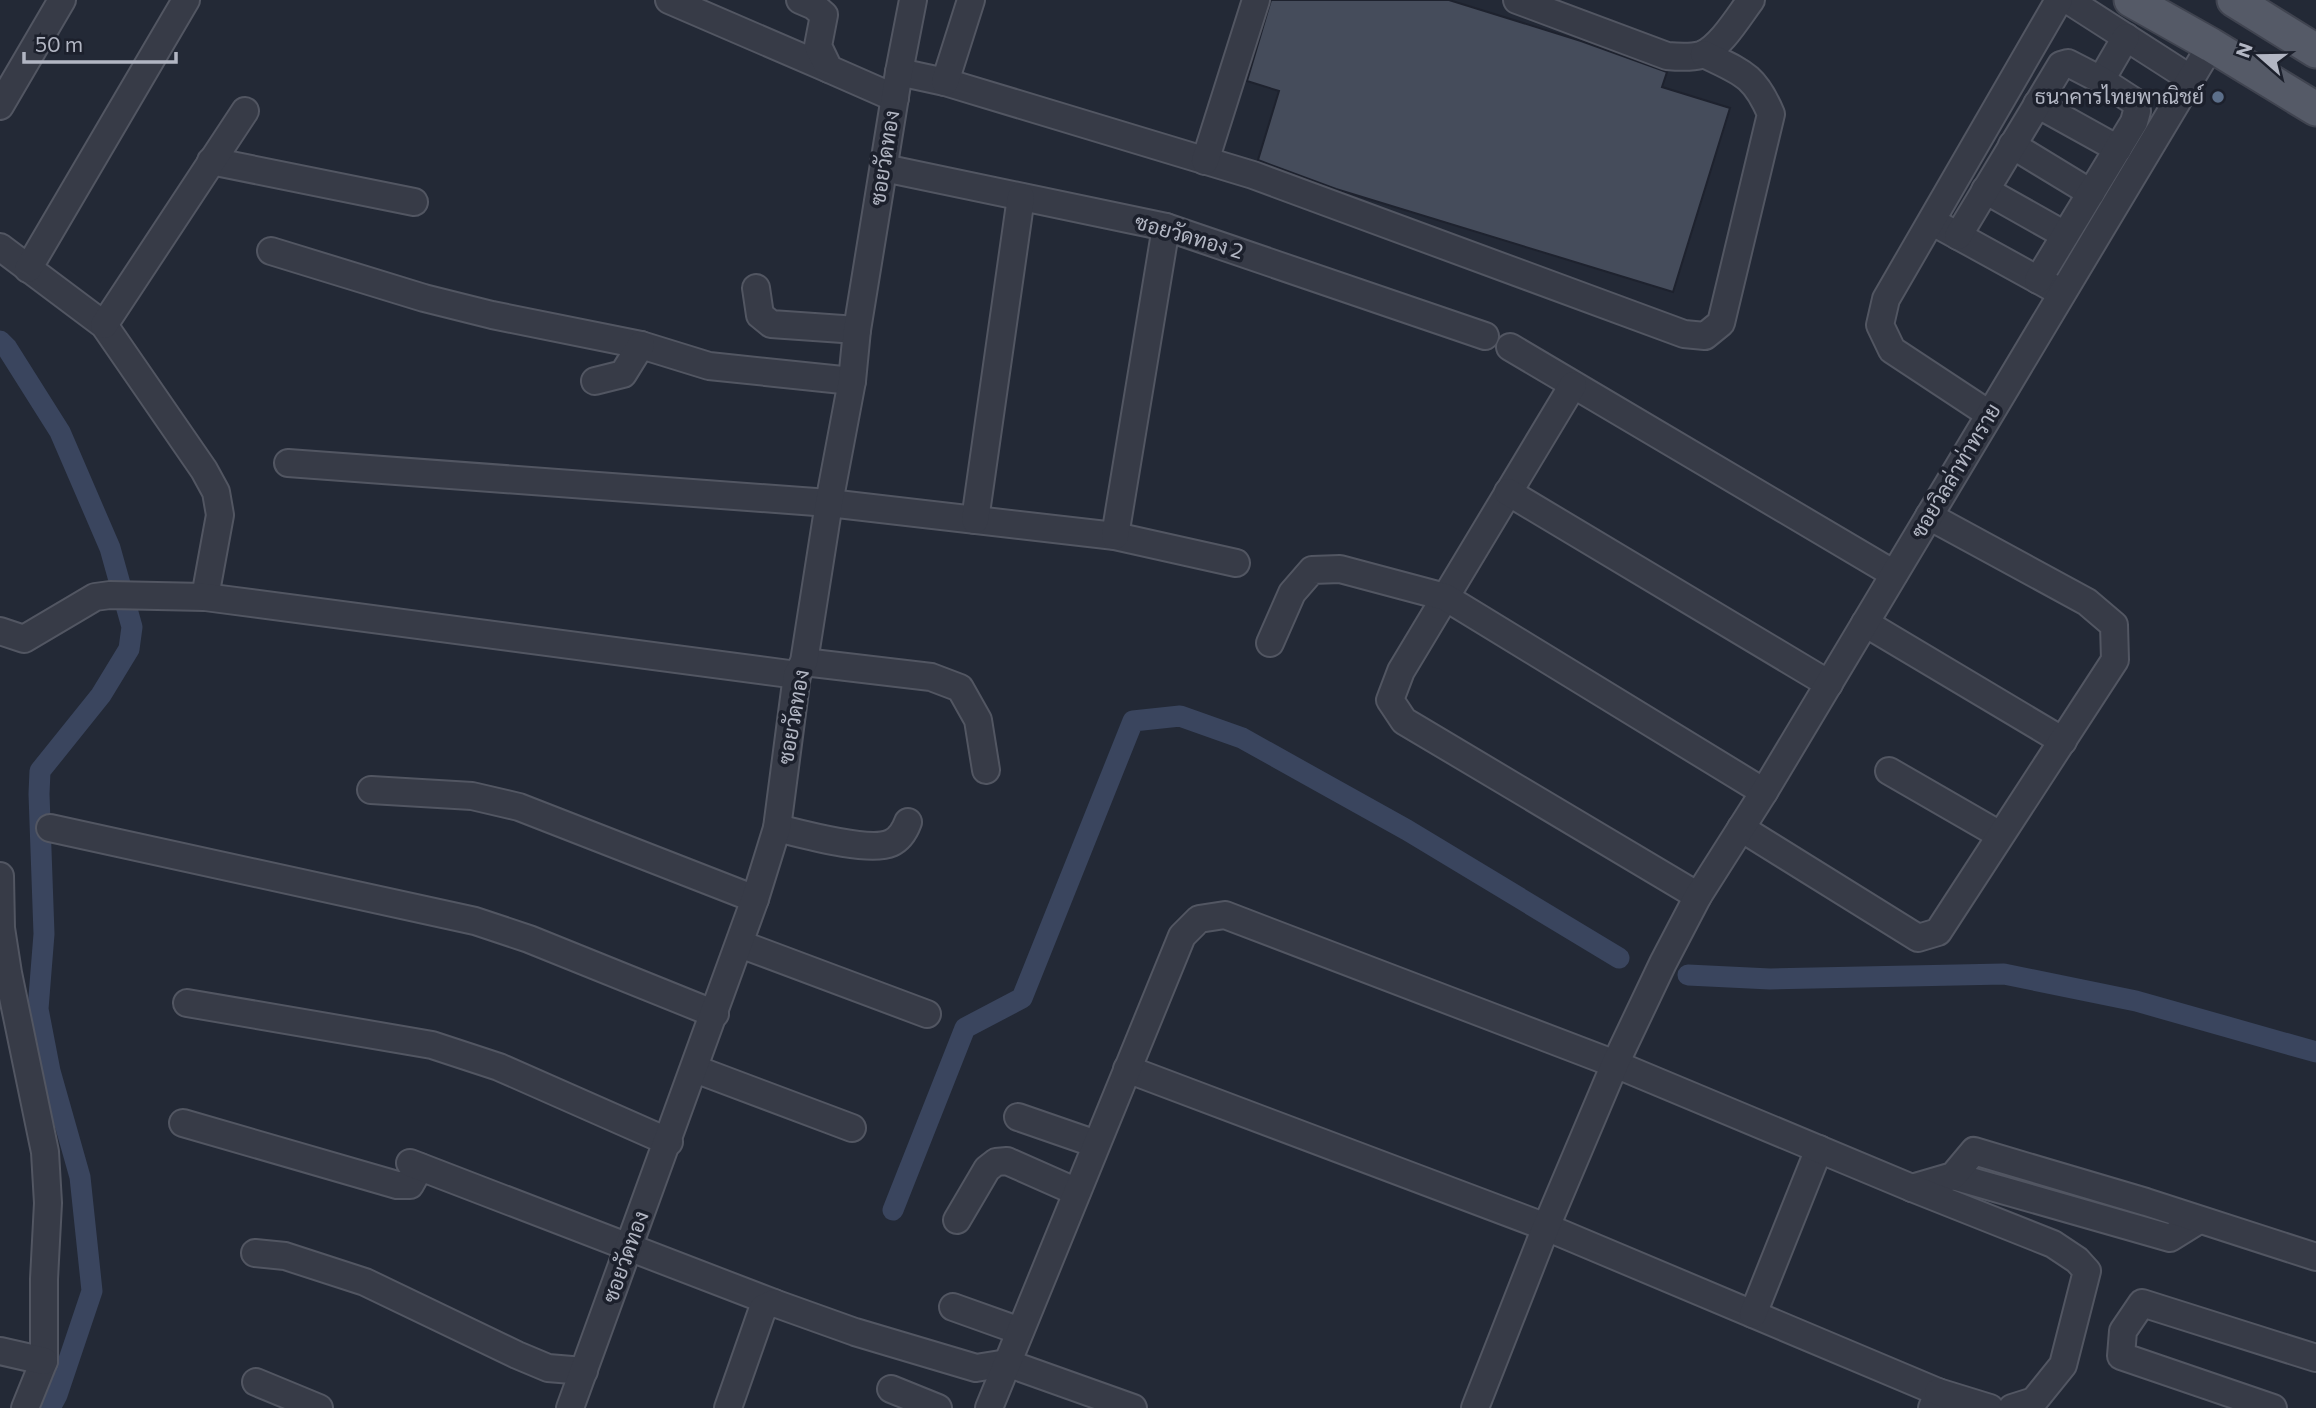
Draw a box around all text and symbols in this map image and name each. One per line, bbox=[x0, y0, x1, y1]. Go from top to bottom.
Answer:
scale bar bbox=[24, 21, 177, 65]
north arrow bbox=[2225, 21, 2295, 91]
text: 50 m bbox=[35, 31, 83, 56]
text: N bbox=[2230, 39, 2257, 61]
place label: ธนาคารไทยพาณิชย์ bbox=[2035, 83, 2204, 108]
marker: ธนาคารไทยพาณิชย์ bbox=[2210, 89, 2226, 105]
street label: ซอยวัดทอง bbox=[864, 108, 903, 207]
street label: ซอยวัดทอง 2 bbox=[1132, 208, 1247, 263]
street label: ซอยวิลล่าท่าทราย bbox=[1905, 398, 2005, 542]
street label: ซอยวัดทอง bbox=[772, 667, 813, 766]
street label: ซอยวัดทอง bbox=[596, 1207, 653, 1306]

